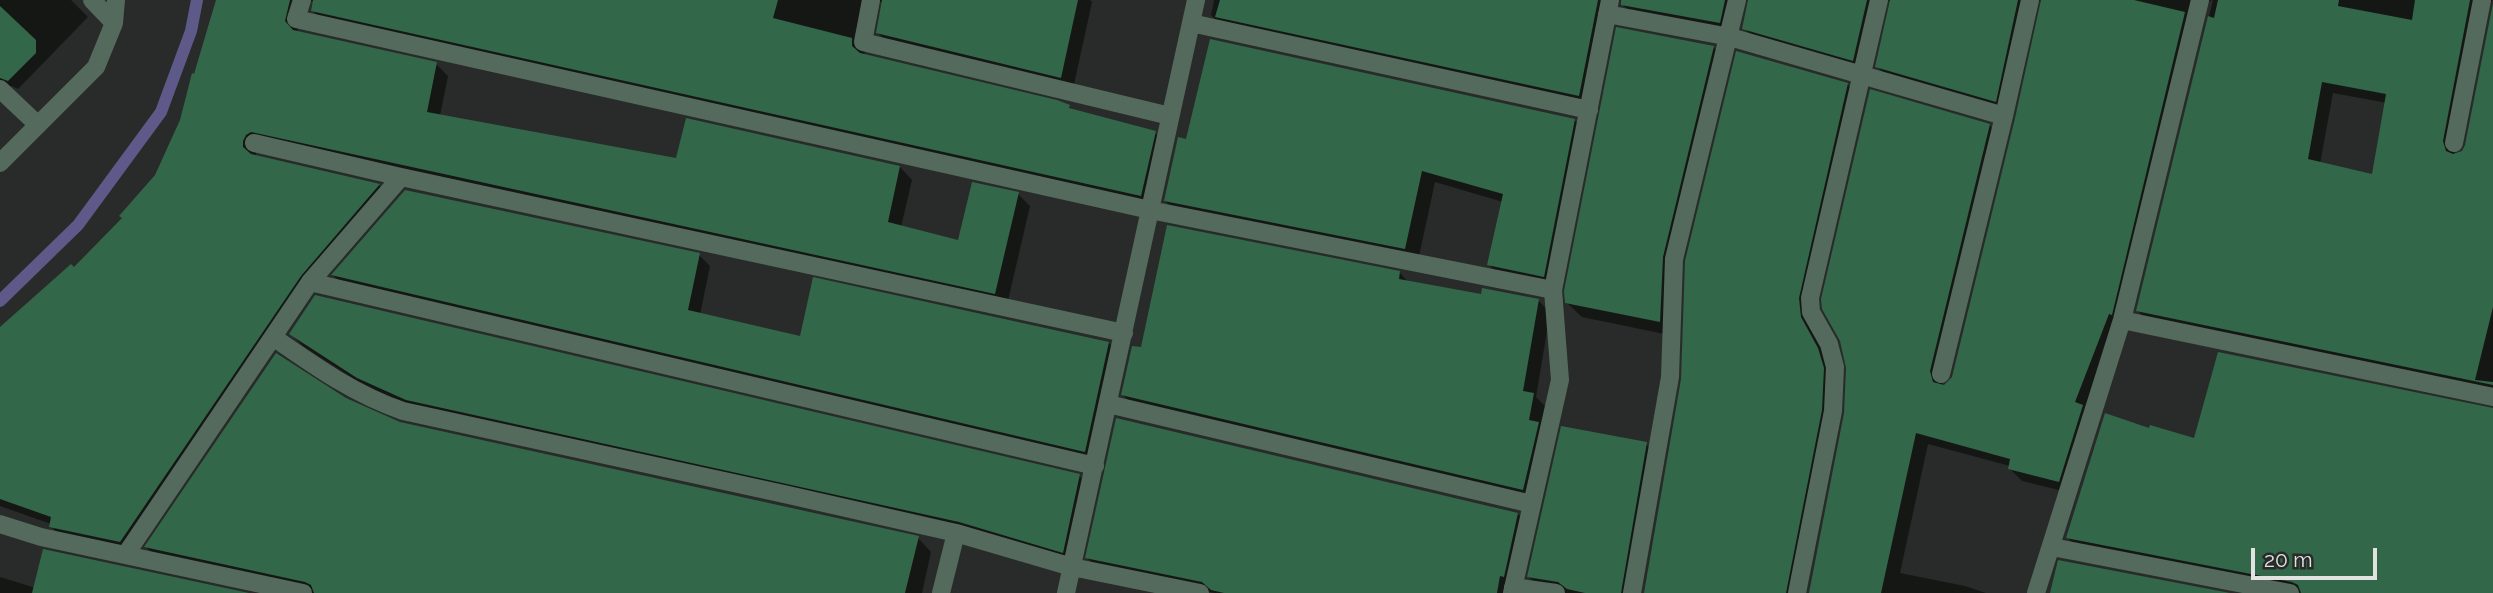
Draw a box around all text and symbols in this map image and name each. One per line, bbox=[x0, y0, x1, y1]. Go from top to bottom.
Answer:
scale bar bbox=[2255, 534, 2381, 578]
text: 20 m bbox=[2264, 547, 2312, 572]

